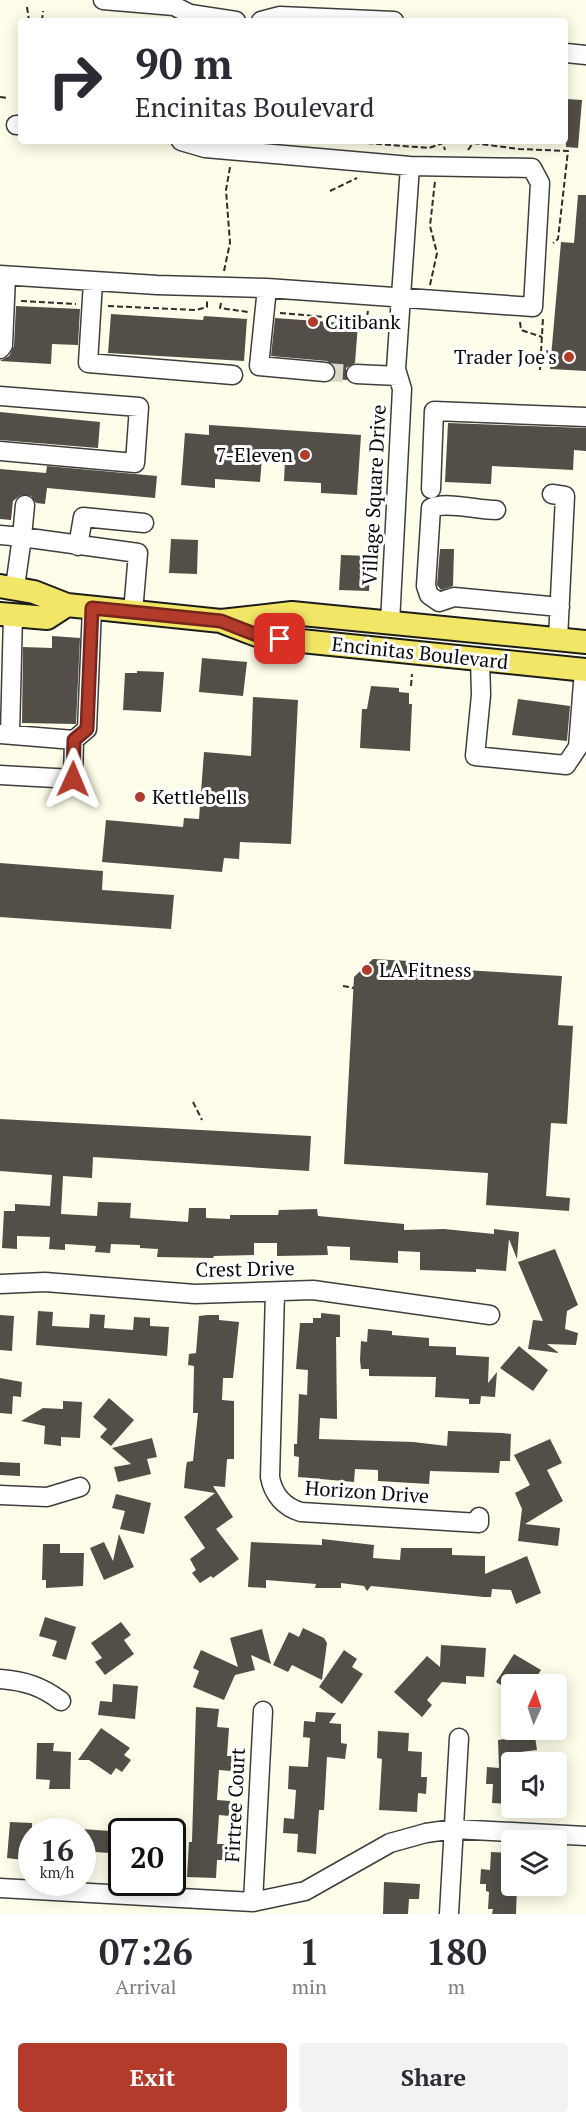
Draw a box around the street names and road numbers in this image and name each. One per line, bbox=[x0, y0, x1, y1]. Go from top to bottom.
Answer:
street label: Village Square Drive bbox=[355, 404, 392, 586]
street label: Encinitas Boulevard bbox=[330, 630, 510, 675]
street label: Crest Drive bbox=[195, 1254, 295, 1283]
street label: Horizon Drive bbox=[304, 1474, 430, 1509]
street label: Firtree Court bbox=[218, 1746, 251, 1863]

